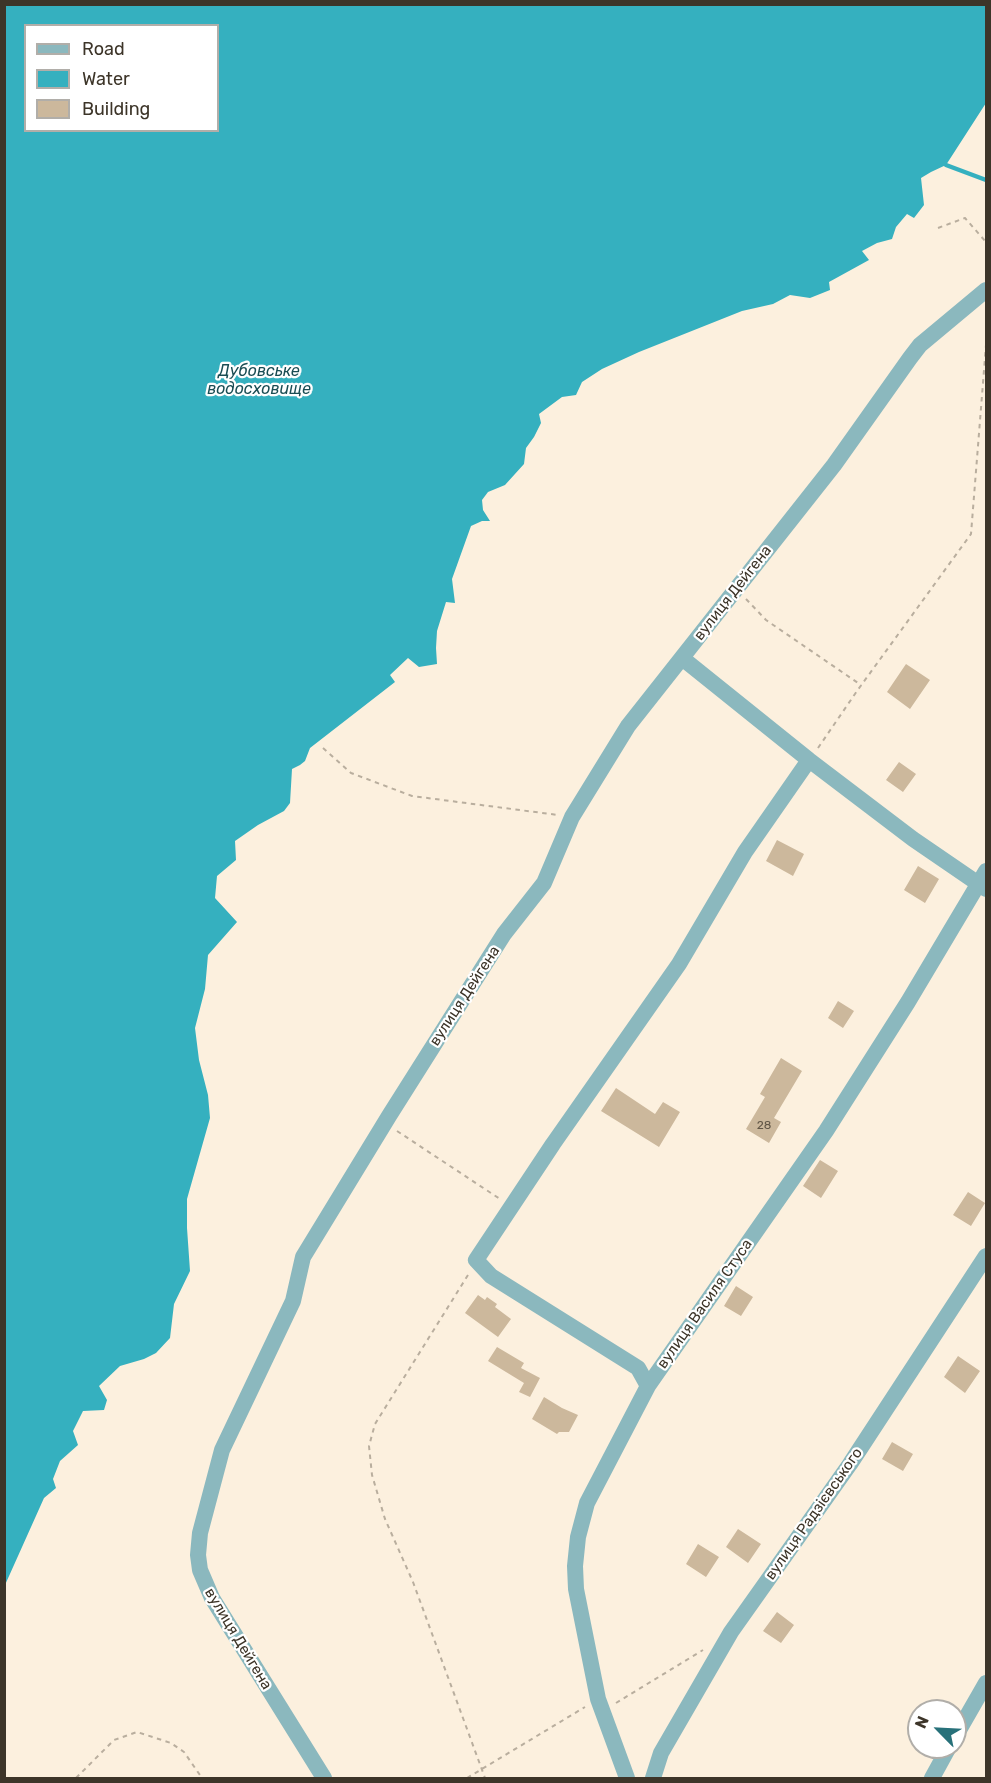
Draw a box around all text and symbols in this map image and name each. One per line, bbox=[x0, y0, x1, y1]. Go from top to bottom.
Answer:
legend bbox=[24, 24, 219, 132]
text: Road bbox=[82, 38, 125, 60]
text: Water bbox=[82, 68, 130, 90]
text: Building bbox=[82, 98, 150, 120]
water label: Дубовське водосховище bbox=[207, 361, 311, 399]
street label: вулиця Дейгена bbox=[690, 542, 776, 644]
street label: вулиця Дейгена bbox=[426, 943, 504, 1049]
house number: 28 bbox=[757, 1119, 771, 1133]
street label: вулиця Василя Стуса bbox=[654, 1236, 756, 1372]
street label: вулиця Радзієвського bbox=[762, 1445, 866, 1583]
street label: вулиця Дейгена bbox=[201, 1585, 275, 1693]
north arrow bbox=[907, 1699, 967, 1759]
text: N bbox=[911, 1713, 933, 1731]

